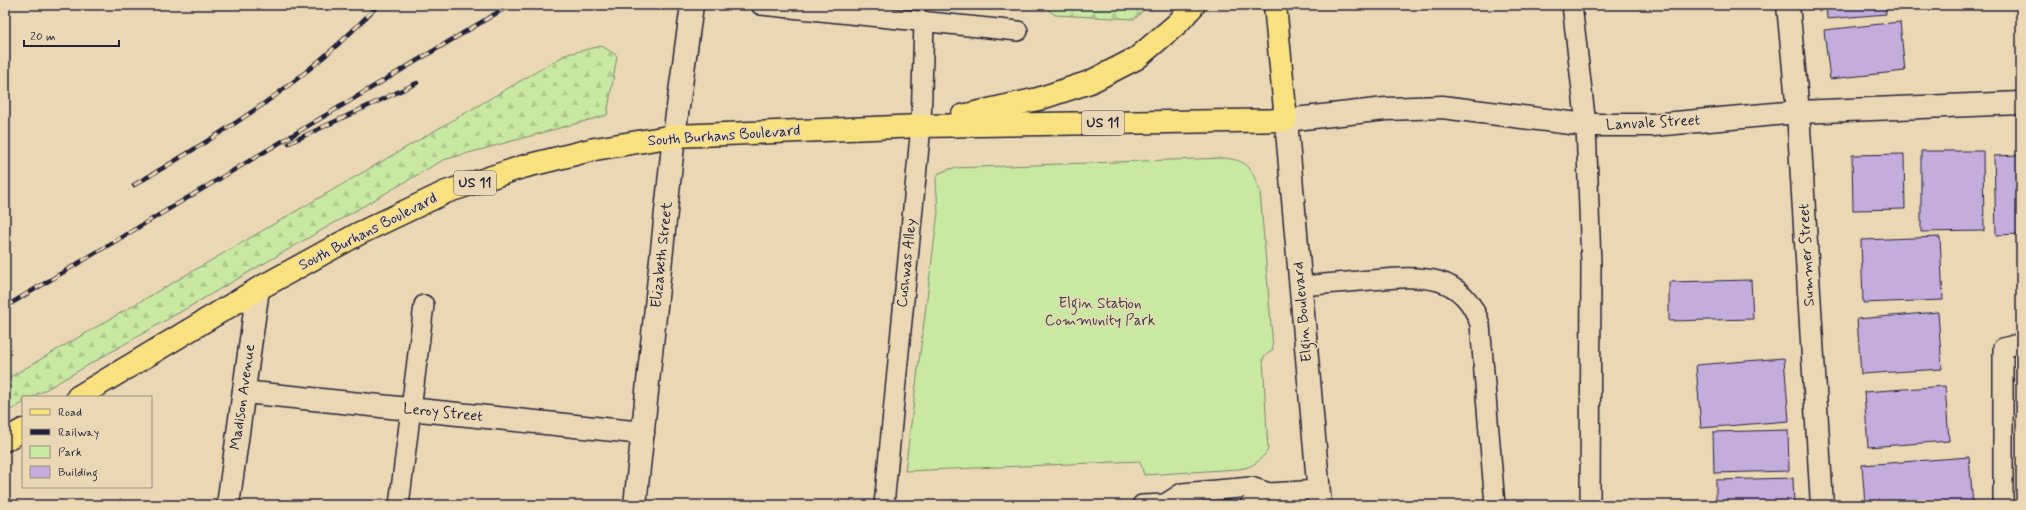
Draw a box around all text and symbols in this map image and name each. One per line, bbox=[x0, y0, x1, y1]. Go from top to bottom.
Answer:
scale bar bbox=[24, 22, 119, 48]
text: 20 m bbox=[30, 29, 56, 45]
road number: US 11 bbox=[1082, 111, 1124, 135]
street label: Lanvale Street bbox=[1605, 111, 1701, 135]
street label: South Burhans Boulevard bbox=[647, 121, 801, 151]
road number: US 11 bbox=[454, 171, 496, 195]
street label: South Burhans Boulevard bbox=[295, 188, 441, 276]
street label: Elizabeth Street bbox=[646, 201, 678, 309]
street label: Summer Street bbox=[1794, 203, 1820, 307]
street label: Cushwas Alley bbox=[892, 217, 922, 309]
street label: Elgin Boulevard bbox=[1289, 261, 1318, 363]
park label: Elgin Station Community Park bbox=[1045, 294, 1155, 331]
street label: Madison Avenue bbox=[226, 343, 260, 451]
legend bbox=[22, 396, 152, 488]
street label: Leroy Street bbox=[402, 399, 484, 427]
text: Road bbox=[58, 405, 82, 421]
text: Railway bbox=[58, 425, 100, 441]
text: Park bbox=[58, 445, 82, 461]
text: Building bbox=[58, 465, 98, 482]

